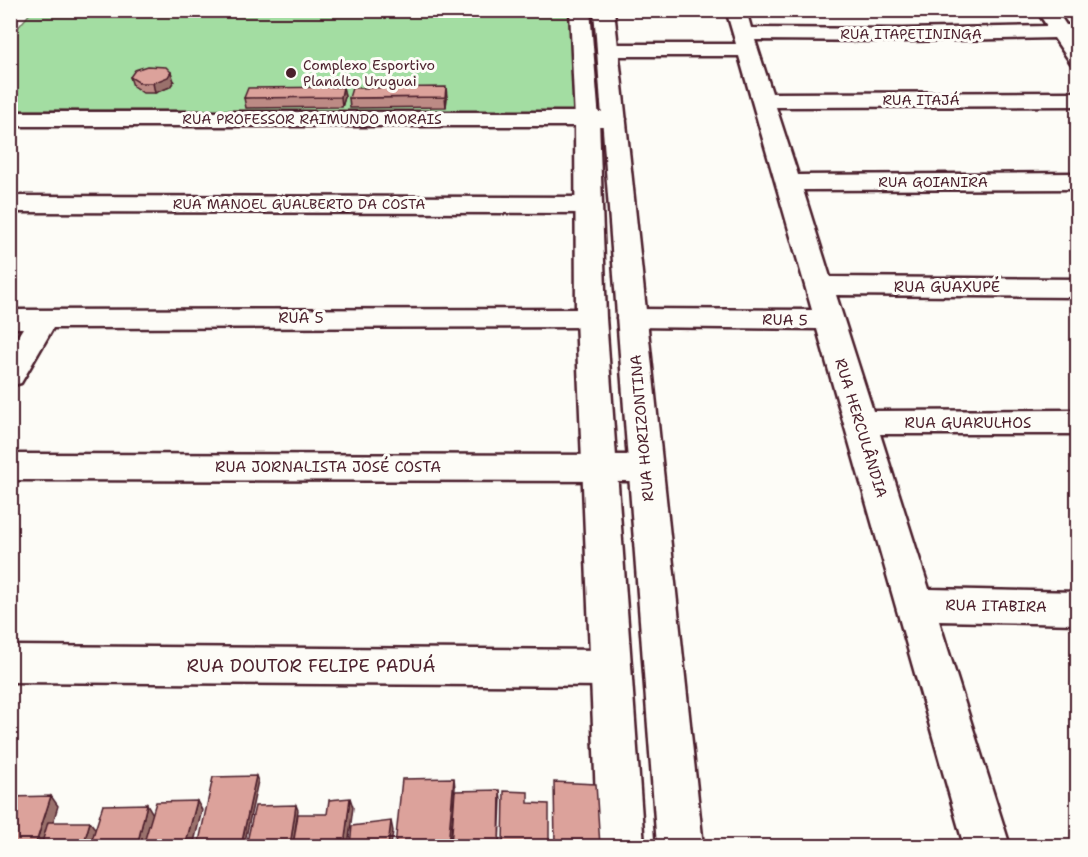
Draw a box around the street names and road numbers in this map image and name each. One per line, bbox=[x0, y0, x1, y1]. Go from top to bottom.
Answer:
street label: RUA ITAPETININGA bbox=[840, 25, 982, 43]
street label: RUA ITAJÁ bbox=[882, 91, 960, 109]
street label: RUA PROFESSOR RAIMUNDO MORAIS bbox=[182, 110, 442, 128]
street label: RUA GOIANIRA bbox=[878, 173, 988, 191]
street label: RUA MANOEL GUALBERTO DA COSTA bbox=[173, 195, 425, 213]
street label: RUA GUAXUPÉ bbox=[894, 276, 1000, 297]
street label: RUA 5 bbox=[278, 308, 324, 328]
street label: RUA 5 bbox=[762, 310, 808, 330]
street label: RUA HORIZONTINA bbox=[626, 354, 658, 502]
street label: RUA HERCULÂNDIA bbox=[830, 356, 893, 500]
street label: RUA GUARULHOS bbox=[905, 413, 1031, 433]
street label: RUA JORNALISTA JOSÉ COSTA bbox=[215, 456, 441, 477]
street label: RUA ITABIRA bbox=[945, 595, 1047, 617]
street label: RUA DOUTOR FELIPE PADUÁ bbox=[186, 654, 436, 678]

